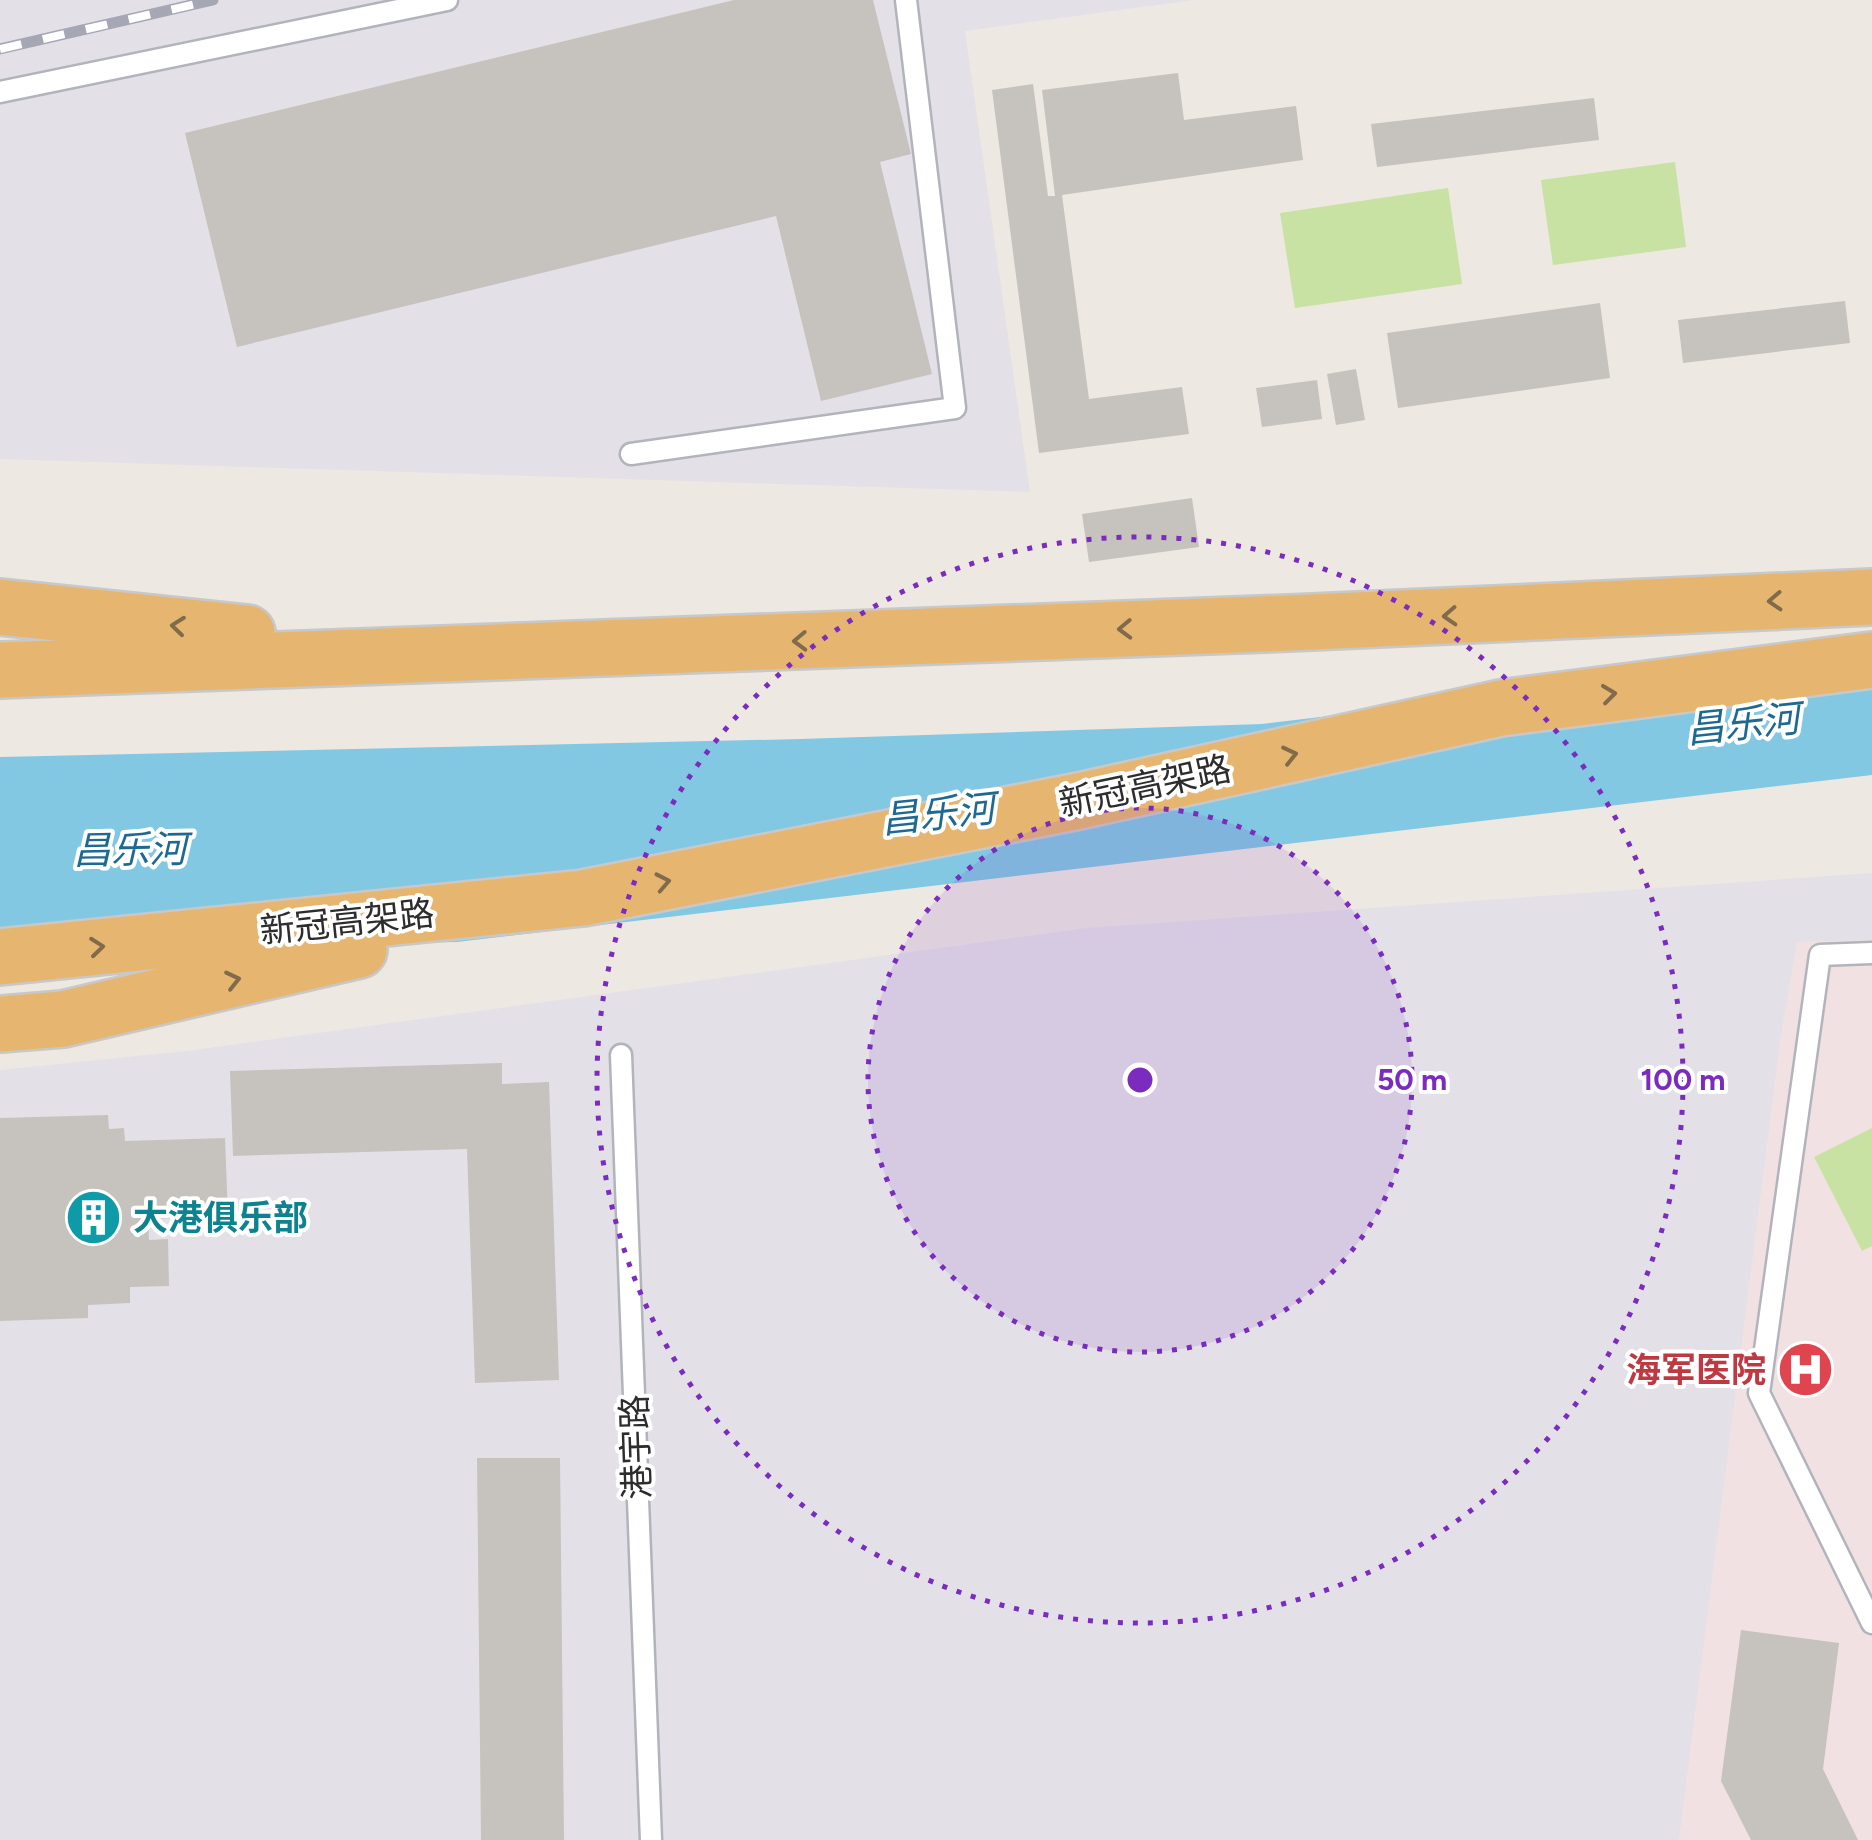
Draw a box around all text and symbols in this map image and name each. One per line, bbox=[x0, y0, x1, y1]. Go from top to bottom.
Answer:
one-way arrow bbox=[1766, 590, 1782, 611]
one-way arrow bbox=[1441, 605, 1457, 626]
one-way arrow bbox=[169, 616, 185, 637]
one-way arrow bbox=[1117, 618, 1133, 639]
one-way arrow bbox=[792, 630, 808, 651]
one-way arrow bbox=[1601, 684, 1617, 705]
water label: 昌乐河 bbox=[1684, 694, 1809, 753]
one-way arrow bbox=[1281, 745, 1298, 766]
street label: 新冠高架路 bbox=[1055, 747, 1235, 825]
water label: 昌乐河 bbox=[879, 784, 1004, 843]
water label: 昌乐河 bbox=[73, 826, 194, 874]
one-way arrow bbox=[655, 872, 671, 893]
street label: 新冠高架路 bbox=[258, 892, 436, 952]
one-way arrow bbox=[89, 937, 105, 959]
one-way arrow bbox=[224, 971, 241, 992]
text: 50 m bbox=[1377, 1061, 1447, 1098]
text: 100 m bbox=[1641, 1061, 1725, 1098]
centre of rings bbox=[1122, 1062, 1158, 1098]
building icon: 大港俱乐部 bbox=[64, 1188, 124, 1248]
place label: 大港俱乐部 bbox=[133, 1197, 308, 1239]
hospital icon: 海军医院 bbox=[1775, 1340, 1835, 1400]
place label: 海军医院 bbox=[1626, 1349, 1766, 1391]
street label: 港宇路 bbox=[613, 1394, 659, 1500]

